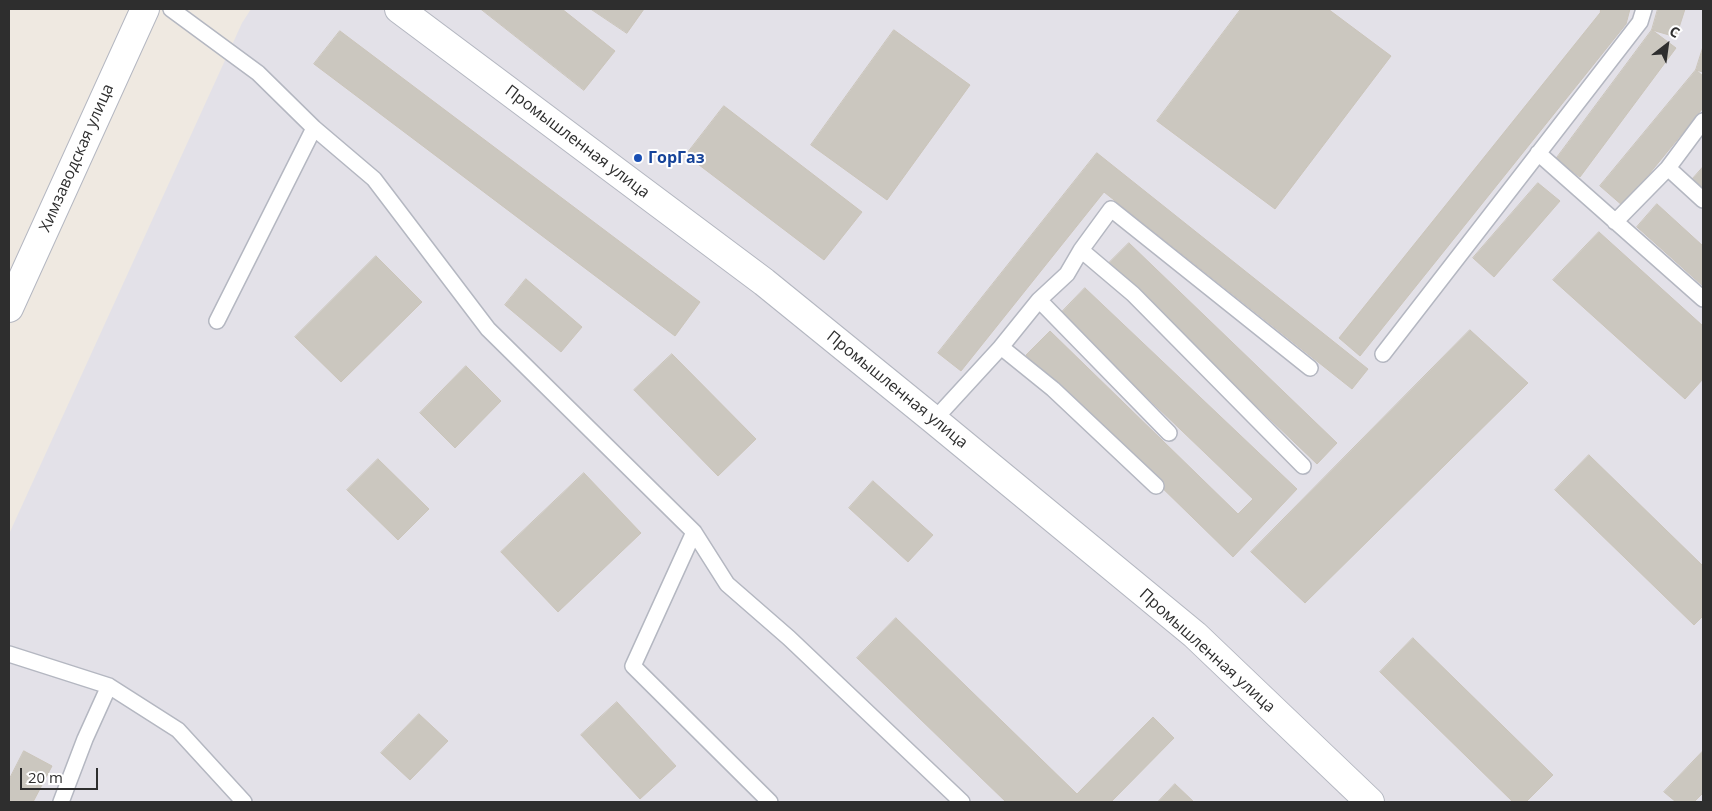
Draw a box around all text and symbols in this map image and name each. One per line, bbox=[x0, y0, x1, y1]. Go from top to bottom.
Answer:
north arrow bbox=[1642, 20, 1692, 70]
text: С bbox=[1666, 21, 1683, 42]
street label: Химзаводская улица bbox=[36, 81, 118, 235]
street label: Промышленная улица bbox=[501, 81, 653, 203]
place label: ГорГаз bbox=[648, 148, 705, 168]
marker: ГорГаз bbox=[632, 152, 644, 164]
street label: Промышленная улица bbox=[823, 327, 971, 453]
street label: Промышленная улица bbox=[1135, 585, 1279, 717]
scale bar bbox=[22, 758, 100, 790]
text: 20 m bbox=[28, 767, 63, 787]

